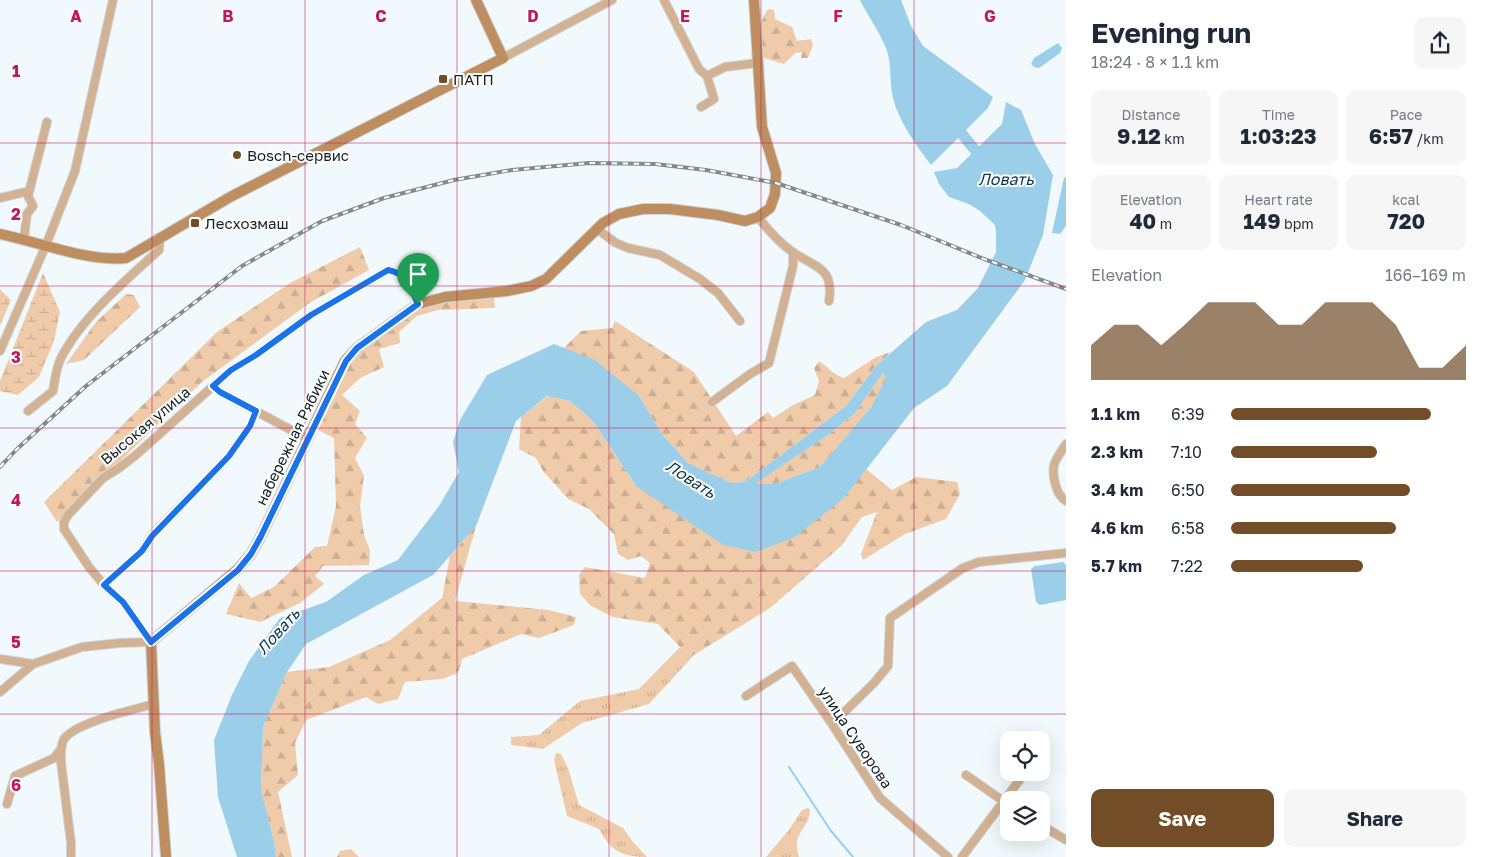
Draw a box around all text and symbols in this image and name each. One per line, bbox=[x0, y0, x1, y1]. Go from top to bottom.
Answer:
text: A bbox=[70, 6, 82, 26]
text: B bbox=[222, 6, 234, 26]
text: C bbox=[375, 6, 387, 26]
text: D bbox=[527, 6, 539, 26]
text: E bbox=[680, 6, 690, 26]
text: F bbox=[833, 6, 843, 26]
text: G bbox=[984, 6, 996, 26]
text: Evening run bbox=[1091, 16, 1251, 49]
button: share bbox=[1414, 17, 1466, 69]
text: 18:24 · 8 × 1.1 km bbox=[1091, 52, 1219, 72]
text: 1 bbox=[12, 61, 20, 81]
place label: ПАТП bbox=[453, 70, 494, 88]
marker: ПАТП bbox=[437, 73, 449, 85]
text: Distance bbox=[1121, 106, 1180, 123]
text: Time bbox=[1262, 106, 1295, 123]
text: Pace bbox=[1390, 106, 1423, 123]
text: 9.12 bbox=[1117, 123, 1161, 149]
text: 1:03:23 bbox=[1240, 123, 1317, 149]
text: 6:57 bbox=[1369, 123, 1413, 149]
text: km bbox=[1161, 130, 1185, 147]
text: /km bbox=[1413, 130, 1444, 147]
place label: Bosch-сервис bbox=[247, 146, 349, 164]
marker: Bosch-сервис bbox=[231, 149, 243, 161]
water label: Ловать bbox=[978, 169, 1034, 189]
text: Elevation bbox=[1120, 191, 1182, 208]
text: Heart rate bbox=[1244, 191, 1313, 208]
text: kcal bbox=[1392, 191, 1420, 208]
text: 2 bbox=[11, 204, 21, 224]
text: 40 bbox=[1129, 208, 1156, 234]
text: 149 bbox=[1243, 208, 1281, 234]
text: 720 bbox=[1387, 208, 1425, 234]
place label: Лесхозмаш bbox=[205, 214, 289, 232]
text: m bbox=[1156, 215, 1172, 232]
text: bpm bbox=[1281, 215, 1314, 232]
marker: Лесхозмаш bbox=[189, 217, 201, 229]
pin bbox=[397, 253, 439, 304]
icon: arrive bbox=[404, 260, 432, 288]
text: Elevation bbox=[1091, 265, 1162, 285]
text: 166–169 m bbox=[1385, 265, 1466, 285]
text: 3 bbox=[11, 347, 21, 367]
street label: набережная Рябики bbox=[251, 366, 333, 508]
street label: Высокая улица bbox=[97, 382, 193, 468]
text: 1.1 km bbox=[1091, 404, 1140, 424]
text: 6:39 bbox=[1171, 404, 1205, 424]
text: 2.3 km bbox=[1091, 442, 1143, 462]
text: 7:10 bbox=[1171, 442, 1202, 462]
water label: Ловать bbox=[662, 456, 720, 503]
text: 3.4 km bbox=[1091, 480, 1143, 500]
text: 6:50 bbox=[1171, 480, 1205, 500]
text: 4 bbox=[11, 490, 21, 510]
text: 4.6 km bbox=[1091, 518, 1144, 538]
text: 6:58 bbox=[1171, 518, 1205, 538]
text: 5.7 km bbox=[1091, 556, 1142, 576]
text: 7:22 bbox=[1171, 556, 1203, 576]
water label: Ловать bbox=[252, 603, 304, 658]
text: 5 bbox=[11, 632, 21, 652]
street label: улица Суворова bbox=[815, 683, 897, 791]
map controls bbox=[1000, 731, 1050, 841]
button: locate bbox=[1000, 731, 1050, 781]
text: 6 bbox=[11, 775, 21, 795]
button: Save bbox=[1091, 789, 1274, 847]
button: Share bbox=[1284, 789, 1466, 847]
button: layers bbox=[1000, 791, 1050, 841]

